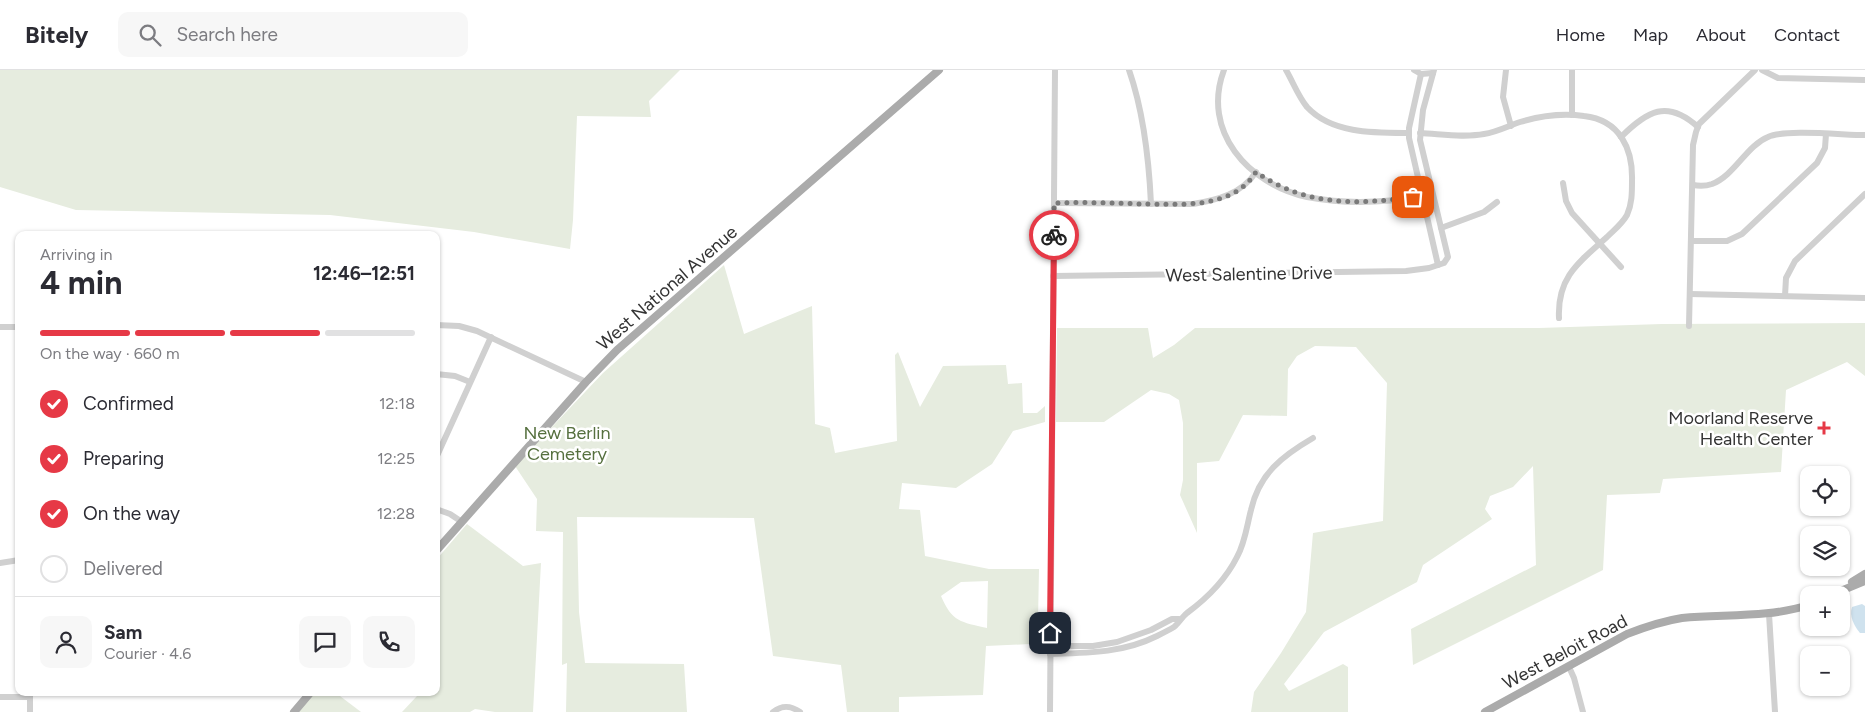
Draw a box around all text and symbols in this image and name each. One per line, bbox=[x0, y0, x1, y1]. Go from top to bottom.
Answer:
search box bbox=[118, 12, 468, 57]
text: Bitely bbox=[25, 20, 88, 49]
icon: search bbox=[136, 21, 164, 49]
text: Search here bbox=[176, 23, 278, 46]
text: Home bbox=[1556, 24, 1605, 46]
text: Map bbox=[1633, 24, 1668, 46]
text: About bbox=[1696, 24, 1746, 46]
text: Contact bbox=[1774, 24, 1840, 46]
pin bbox=[1392, 176, 1434, 218]
icon: bag bbox=[1399, 183, 1427, 211]
courier bbox=[1029, 210, 1079, 260]
street label: West National Avenue bbox=[592, 221, 742, 355]
icon: bike bbox=[1040, 221, 1068, 249]
text: Arriving in bbox=[40, 245, 112, 264]
text: 12:46–12:51 bbox=[313, 262, 415, 285]
street label: West Salentine Drive bbox=[1165, 262, 1333, 286]
text: 4 min bbox=[40, 264, 122, 302]
text: On the way · 660 m bbox=[40, 344, 180, 363]
icon: check bbox=[40, 390, 68, 418]
text: Confirmed bbox=[83, 392, 174, 415]
text: 12:18 bbox=[379, 394, 415, 413]
place label: Moorland Reserve Health Center bbox=[1668, 407, 1813, 450]
marker: Moorland Reserve Health Center bbox=[1817, 421, 1831, 435]
park label: New Berlin Cemetery bbox=[523, 422, 611, 465]
icon: check bbox=[40, 445, 68, 473]
text: Preparing bbox=[83, 447, 164, 470]
text: 12:25 bbox=[377, 449, 415, 468]
map controls bbox=[1800, 466, 1850, 696]
button: locate bbox=[1800, 466, 1850, 516]
icon: check bbox=[40, 500, 68, 528]
text: On the way bbox=[83, 502, 180, 525]
text: 12:28 bbox=[377, 504, 415, 523]
button: layers bbox=[1800, 526, 1850, 576]
text: Delivered bbox=[83, 557, 163, 580]
button: + bbox=[1800, 586, 1850, 636]
street label: West Beloit Road bbox=[1499, 610, 1631, 694]
pin bbox=[1029, 612, 1071, 654]
button: person bbox=[40, 616, 92, 668]
button: chat bbox=[299, 616, 351, 668]
button: phone bbox=[363, 616, 415, 668]
icon: home bbox=[1036, 619, 1064, 647]
text: Sam bbox=[104, 621, 142, 644]
text: Courier · 4.6 bbox=[104, 644, 191, 663]
button: − bbox=[1800, 646, 1850, 696]

